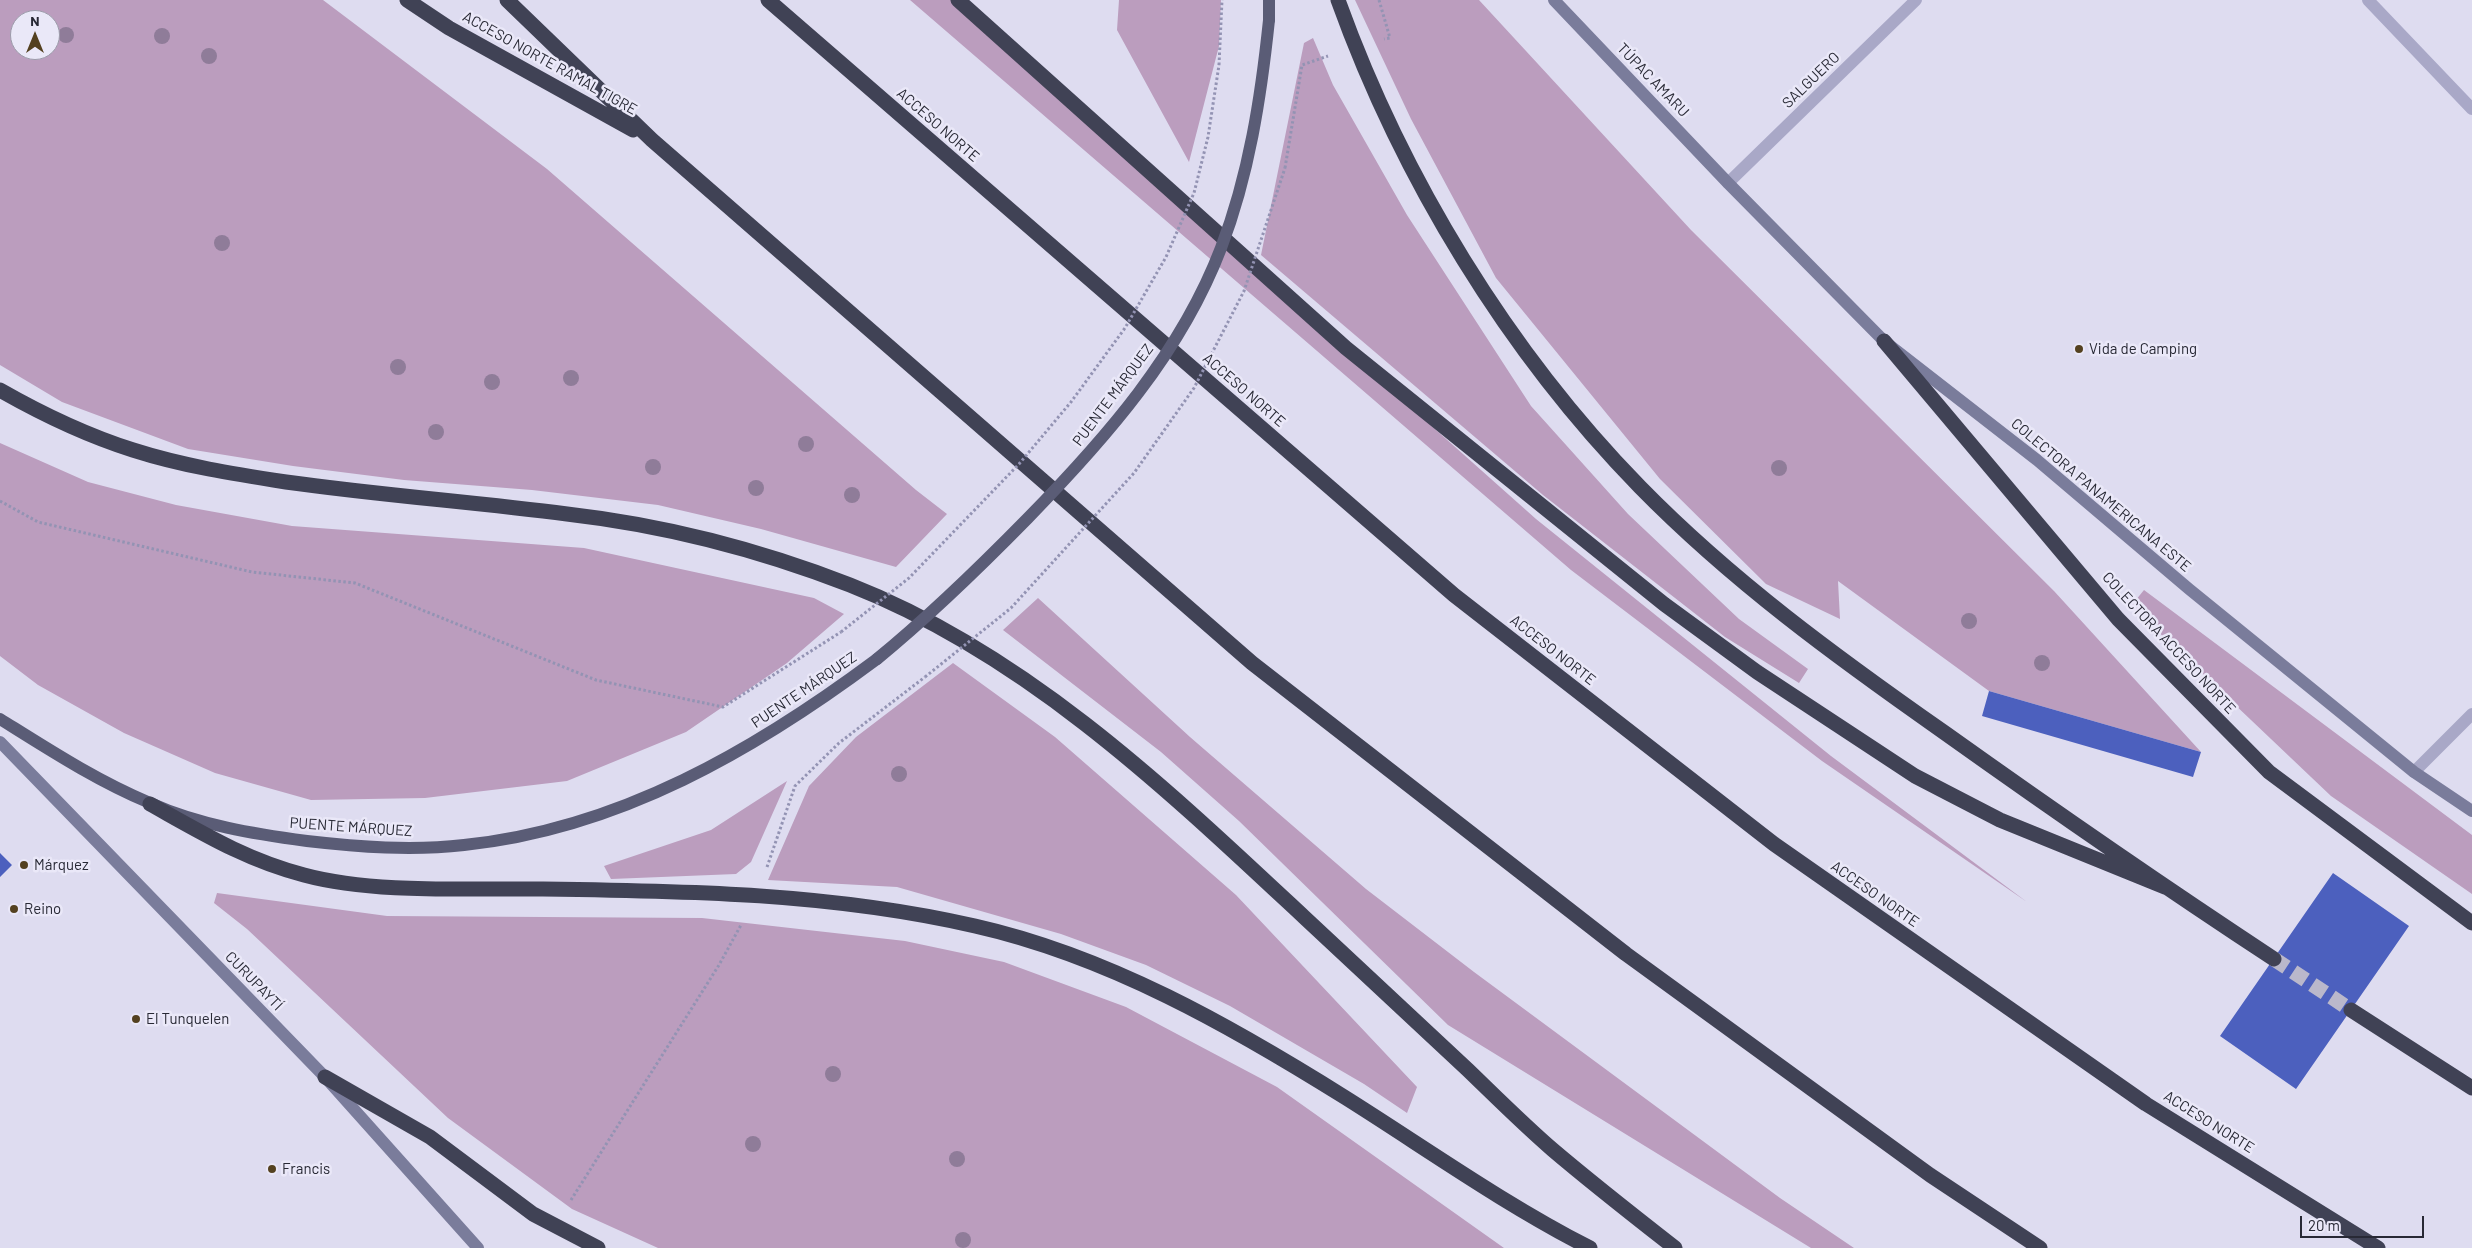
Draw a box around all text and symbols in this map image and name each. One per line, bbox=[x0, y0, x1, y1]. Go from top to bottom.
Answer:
street label: ACCESO NORTE RAMAL TIGRE bbox=[460, 7, 640, 119]
north arrow bbox=[10, 10, 60, 60]
text: N bbox=[30, 12, 40, 29]
street label: TÚPAC AMARU bbox=[1613, 39, 1693, 121]
street label: SALGUERO bbox=[1779, 48, 1843, 112]
street label: ACCESO NORTE bbox=[893, 84, 983, 166]
street label: PUENTE MÁRQUEZ bbox=[1069, 340, 1157, 450]
place label: Vida de Camping bbox=[2089, 340, 2197, 358]
marker: Vida de Camping bbox=[2073, 343, 2085, 355]
street label: ACCESO NORTE bbox=[1199, 349, 1289, 431]
street label: COLECTORA PANAMERICANA ESTE bbox=[2007, 414, 2195, 576]
street label: COLECTORA ACCESO NORTE bbox=[2098, 568, 2240, 718]
street label: ACCESO NORTE bbox=[1507, 611, 1599, 689]
street label: PUENTE MÁRQUEZ bbox=[748, 648, 860, 732]
street label: PUENTE MÁRQUEZ bbox=[289, 814, 413, 840]
place label: Márquez bbox=[34, 856, 89, 874]
street label: ACCESO NORTE bbox=[1827, 857, 1923, 931]
marker: Márquez bbox=[18, 859, 30, 871]
place label: Reino bbox=[24, 900, 61, 918]
marker: Reino bbox=[8, 903, 20, 915]
street label: CURUPAYTÍ bbox=[221, 948, 287, 1014]
place label: El Tunquelen bbox=[146, 1010, 229, 1028]
marker: El Tunquelen bbox=[130, 1013, 142, 1025]
street label: ACCESO NORTE bbox=[2160, 1087, 2258, 1157]
place label: Francis bbox=[282, 1160, 330, 1178]
marker: Francis bbox=[266, 1163, 278, 1175]
scale bar bbox=[2302, 1206, 2426, 1238]
text: 20 m bbox=[2308, 1216, 2340, 1234]

